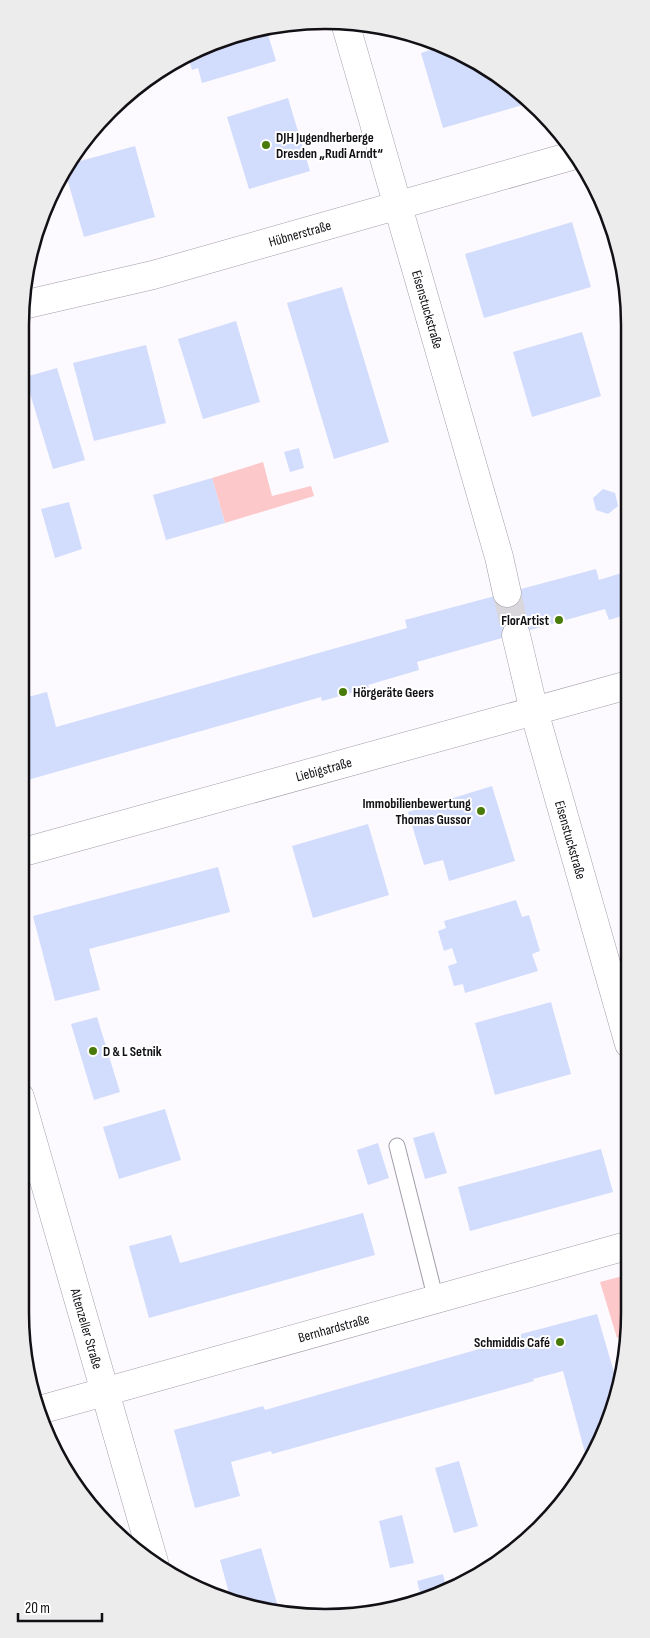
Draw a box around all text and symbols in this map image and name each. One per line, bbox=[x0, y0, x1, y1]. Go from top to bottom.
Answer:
place label: DJH Jugendherberge Dresden „Rudi Arndt“ bbox=[276, 129, 383, 162]
marker: DJH Jugendherberge Dresden „Rudi Arndt“ bbox=[260, 139, 272, 151]
street label: Hübnerstraße bbox=[267, 217, 333, 251]
street label: Eisenstuckstraße bbox=[408, 268, 447, 351]
place label: FlorArtist bbox=[501, 612, 549, 629]
marker: FlorArtist bbox=[553, 614, 565, 626]
place label: Hörgeräte Geers bbox=[353, 684, 434, 701]
marker: Hörgeräte Geers bbox=[337, 686, 349, 698]
street label: Liebigstraße bbox=[294, 754, 354, 785]
place label: Immobilienbewertung Thomas Gussor bbox=[362, 795, 472, 828]
street label: Eisenstuckstraße bbox=[551, 799, 590, 881]
marker: Immobilienbewertung Thomas Gussor bbox=[475, 805, 487, 817]
place label: D & L Setnik bbox=[103, 1043, 162, 1060]
marker: D & L Setnik bbox=[87, 1045, 99, 1057]
street label: Altenzeller Straße bbox=[66, 1285, 106, 1371]
street label: Bernhardstraße bbox=[296, 1310, 371, 1346]
place label: Schmiddis Café bbox=[474, 1334, 550, 1351]
marker: Schmiddis Café bbox=[554, 1336, 566, 1348]
scale bar bbox=[18, 1590, 101, 1622]
text: 20 m bbox=[25, 1599, 50, 1618]

